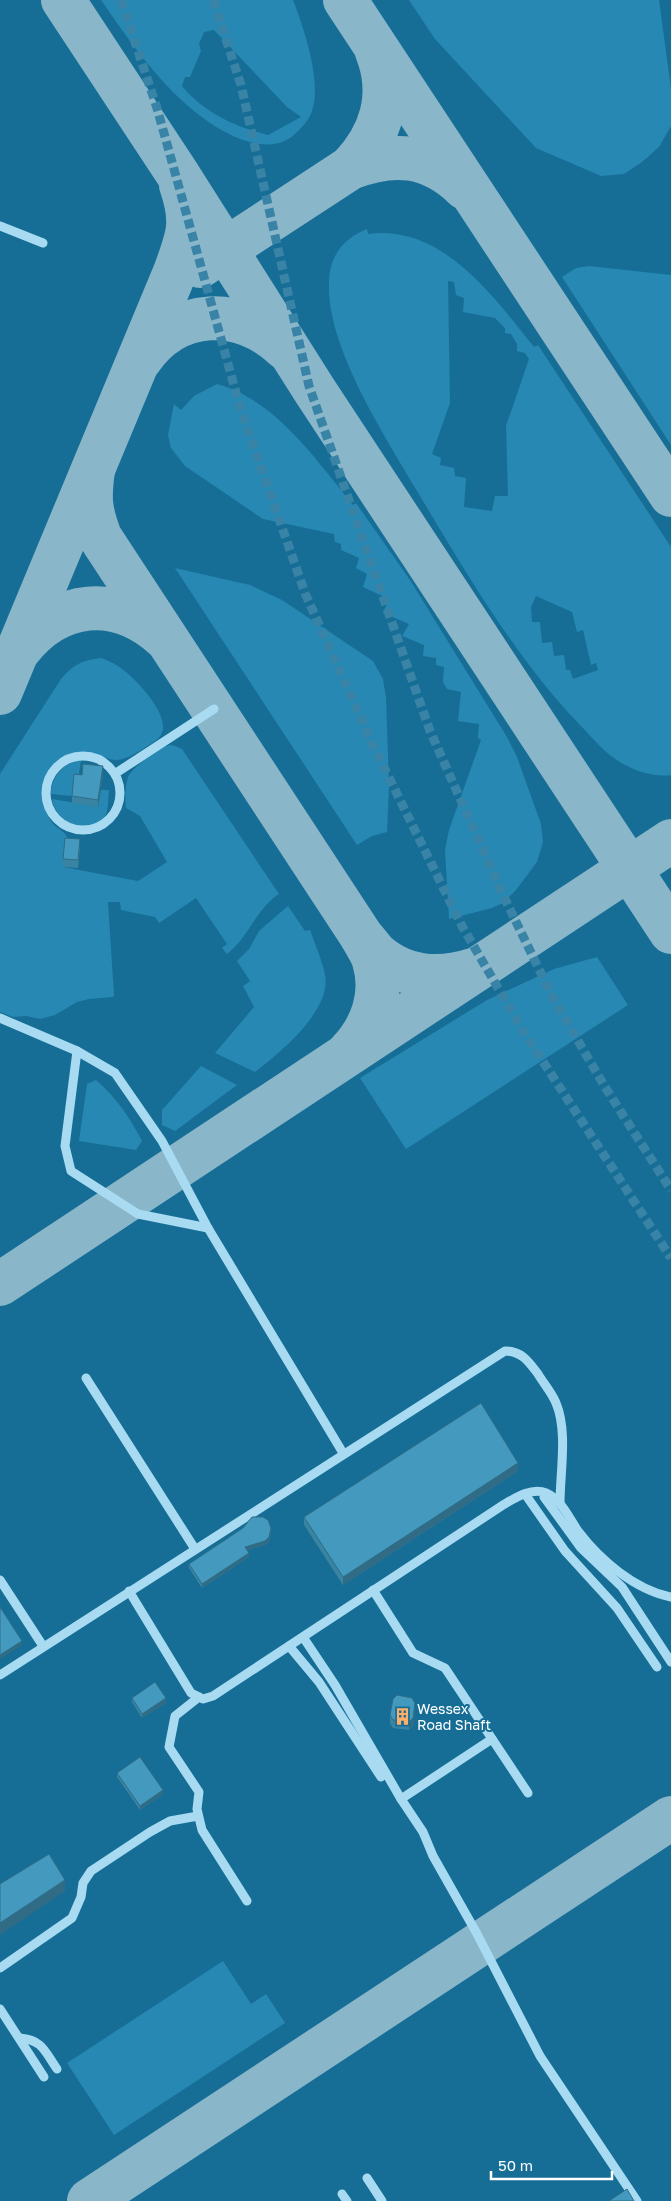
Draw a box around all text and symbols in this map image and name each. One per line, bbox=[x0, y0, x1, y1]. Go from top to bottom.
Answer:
place label: Wessex Road Shaft bbox=[417, 1700, 491, 1733]
building icon: Wessex Road Shaft bbox=[393, 1707, 413, 1727]
scale bar bbox=[491, 2148, 612, 2180]
text: 50 m bbox=[498, 2156, 533, 2174]

